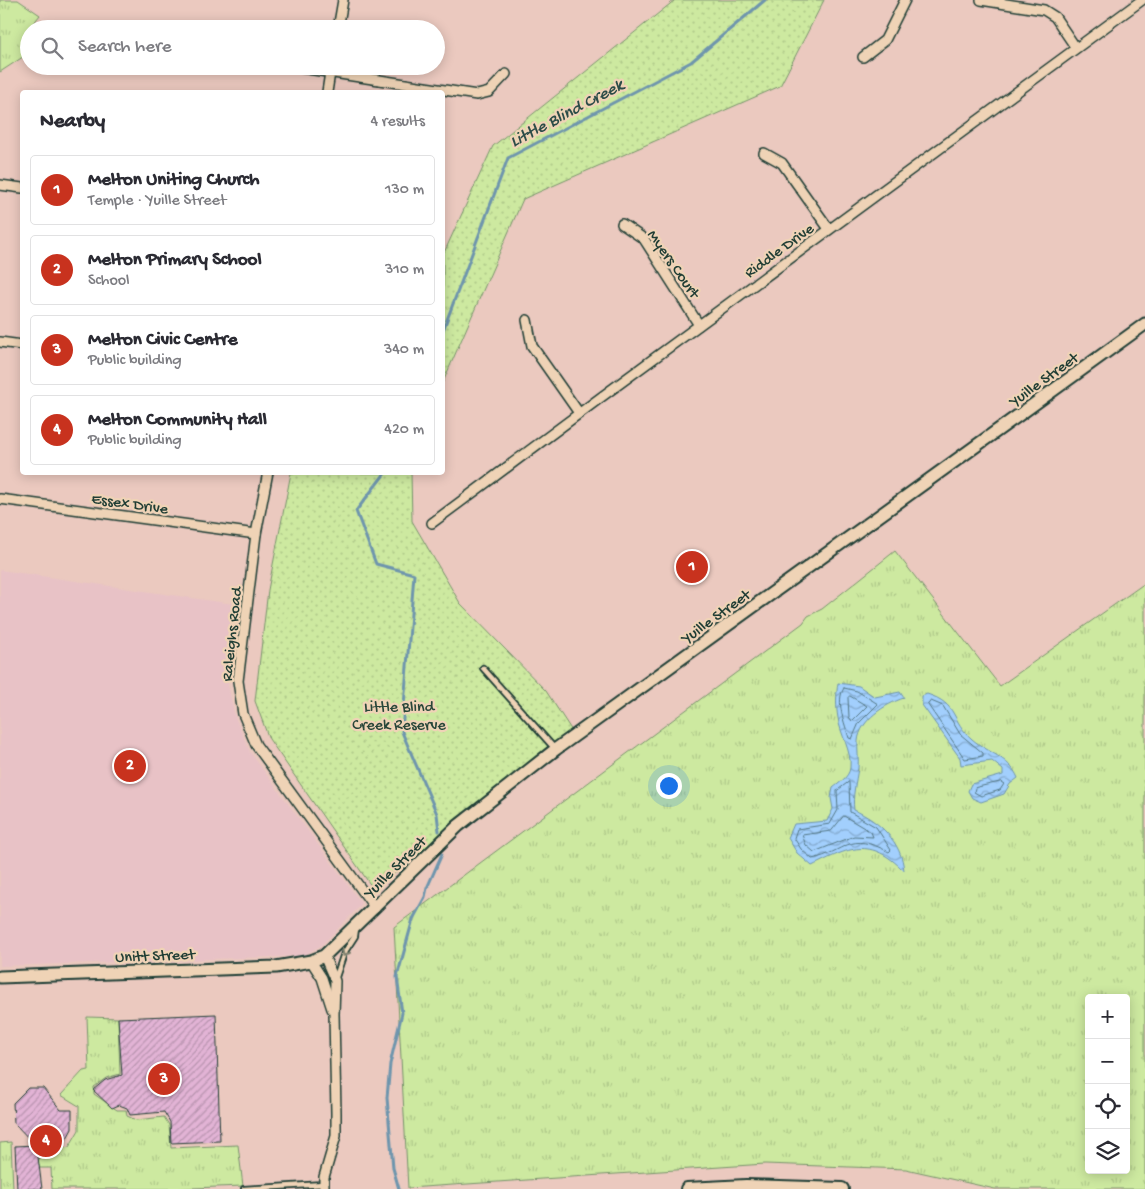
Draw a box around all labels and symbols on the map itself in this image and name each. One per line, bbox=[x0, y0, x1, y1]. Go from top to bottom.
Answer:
water label: Little Blind Creek bbox=[507, 74, 629, 153]
street label: Riddle Drive bbox=[742, 220, 819, 283]
street label: Myers Court bbox=[642, 227, 703, 304]
street label: Yuille Street bbox=[1005, 349, 1084, 413]
street label: Essex Drive bbox=[90, 491, 170, 520]
pin: 1 bbox=[676, 548, 708, 586]
street label: Raleighs Road bbox=[219, 585, 248, 683]
street label: Yuille Street bbox=[677, 586, 756, 650]
park label: Little Blind Creek Reserve bbox=[352, 699, 447, 736]
pin: 2 bbox=[114, 747, 146, 785]
your location bbox=[656, 773, 682, 799]
street label: Yuille Street bbox=[360, 832, 433, 905]
street label: Unitt Street bbox=[115, 947, 197, 968]
one-way arrow bbox=[341, 948, 351, 957]
pin: 3 bbox=[148, 1060, 180, 1098]
pin: 4 bbox=[30, 1122, 62, 1160]

